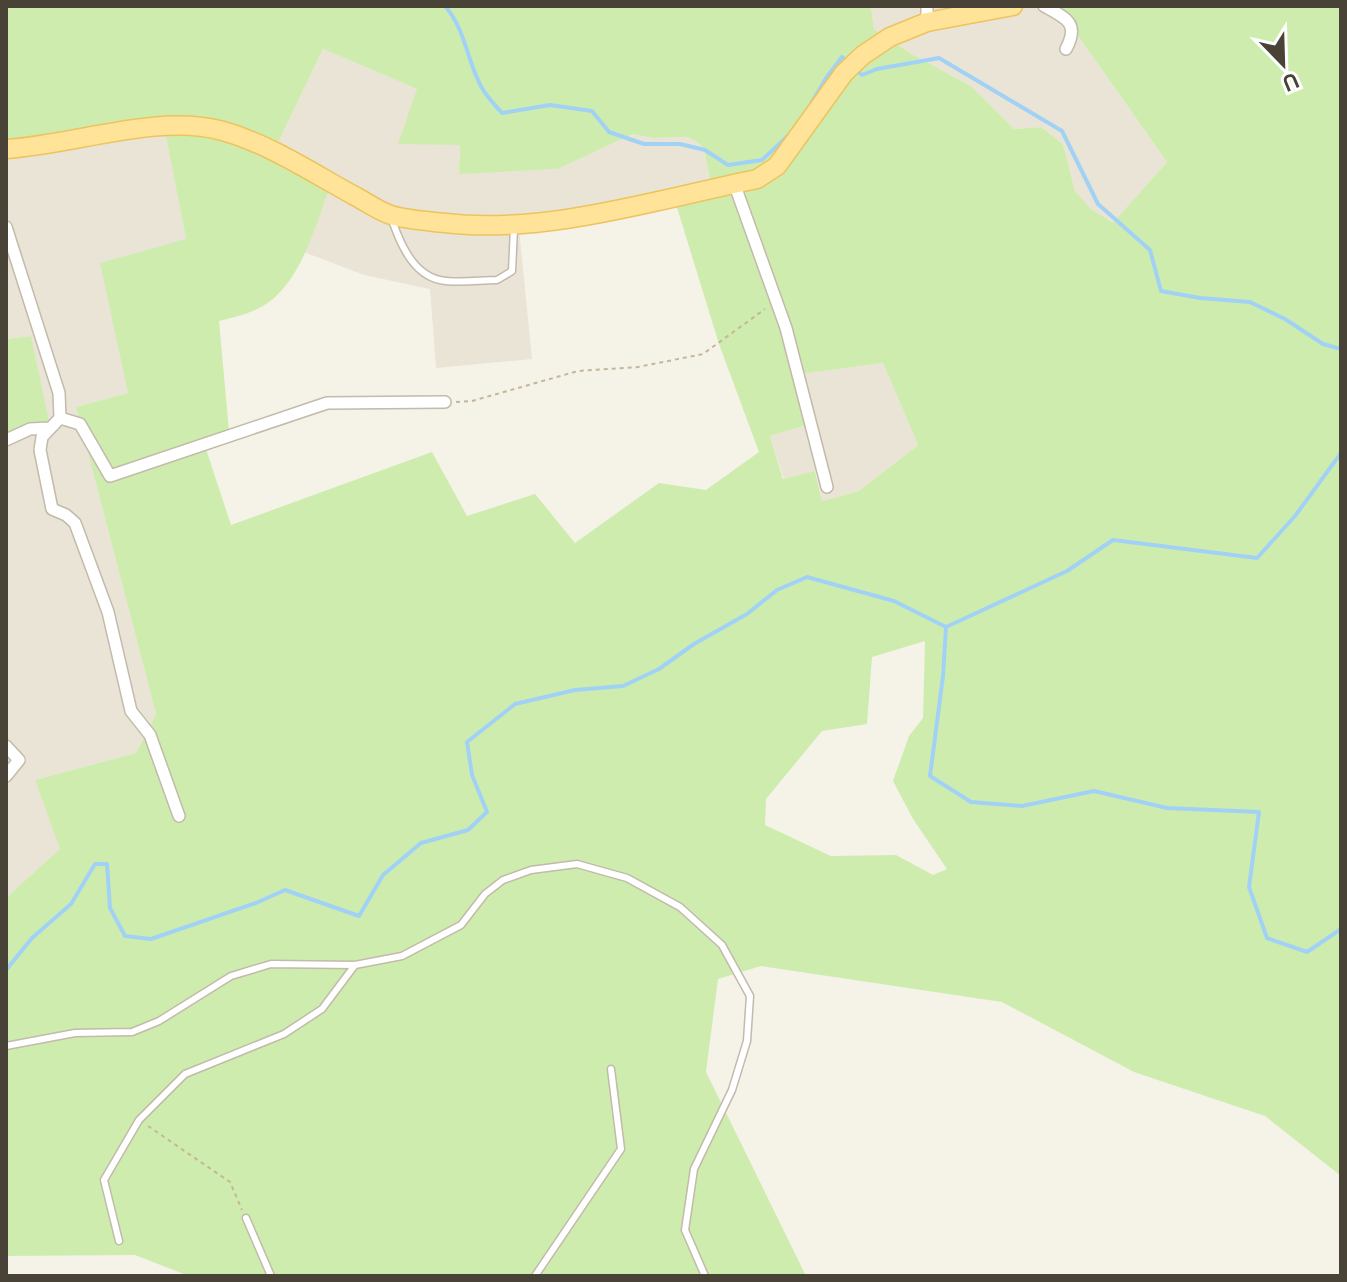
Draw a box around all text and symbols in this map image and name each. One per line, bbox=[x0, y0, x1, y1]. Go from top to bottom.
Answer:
north arrow bbox=[1243, 24, 1323, 104]
text: U bbox=[1277, 65, 1302, 96]

